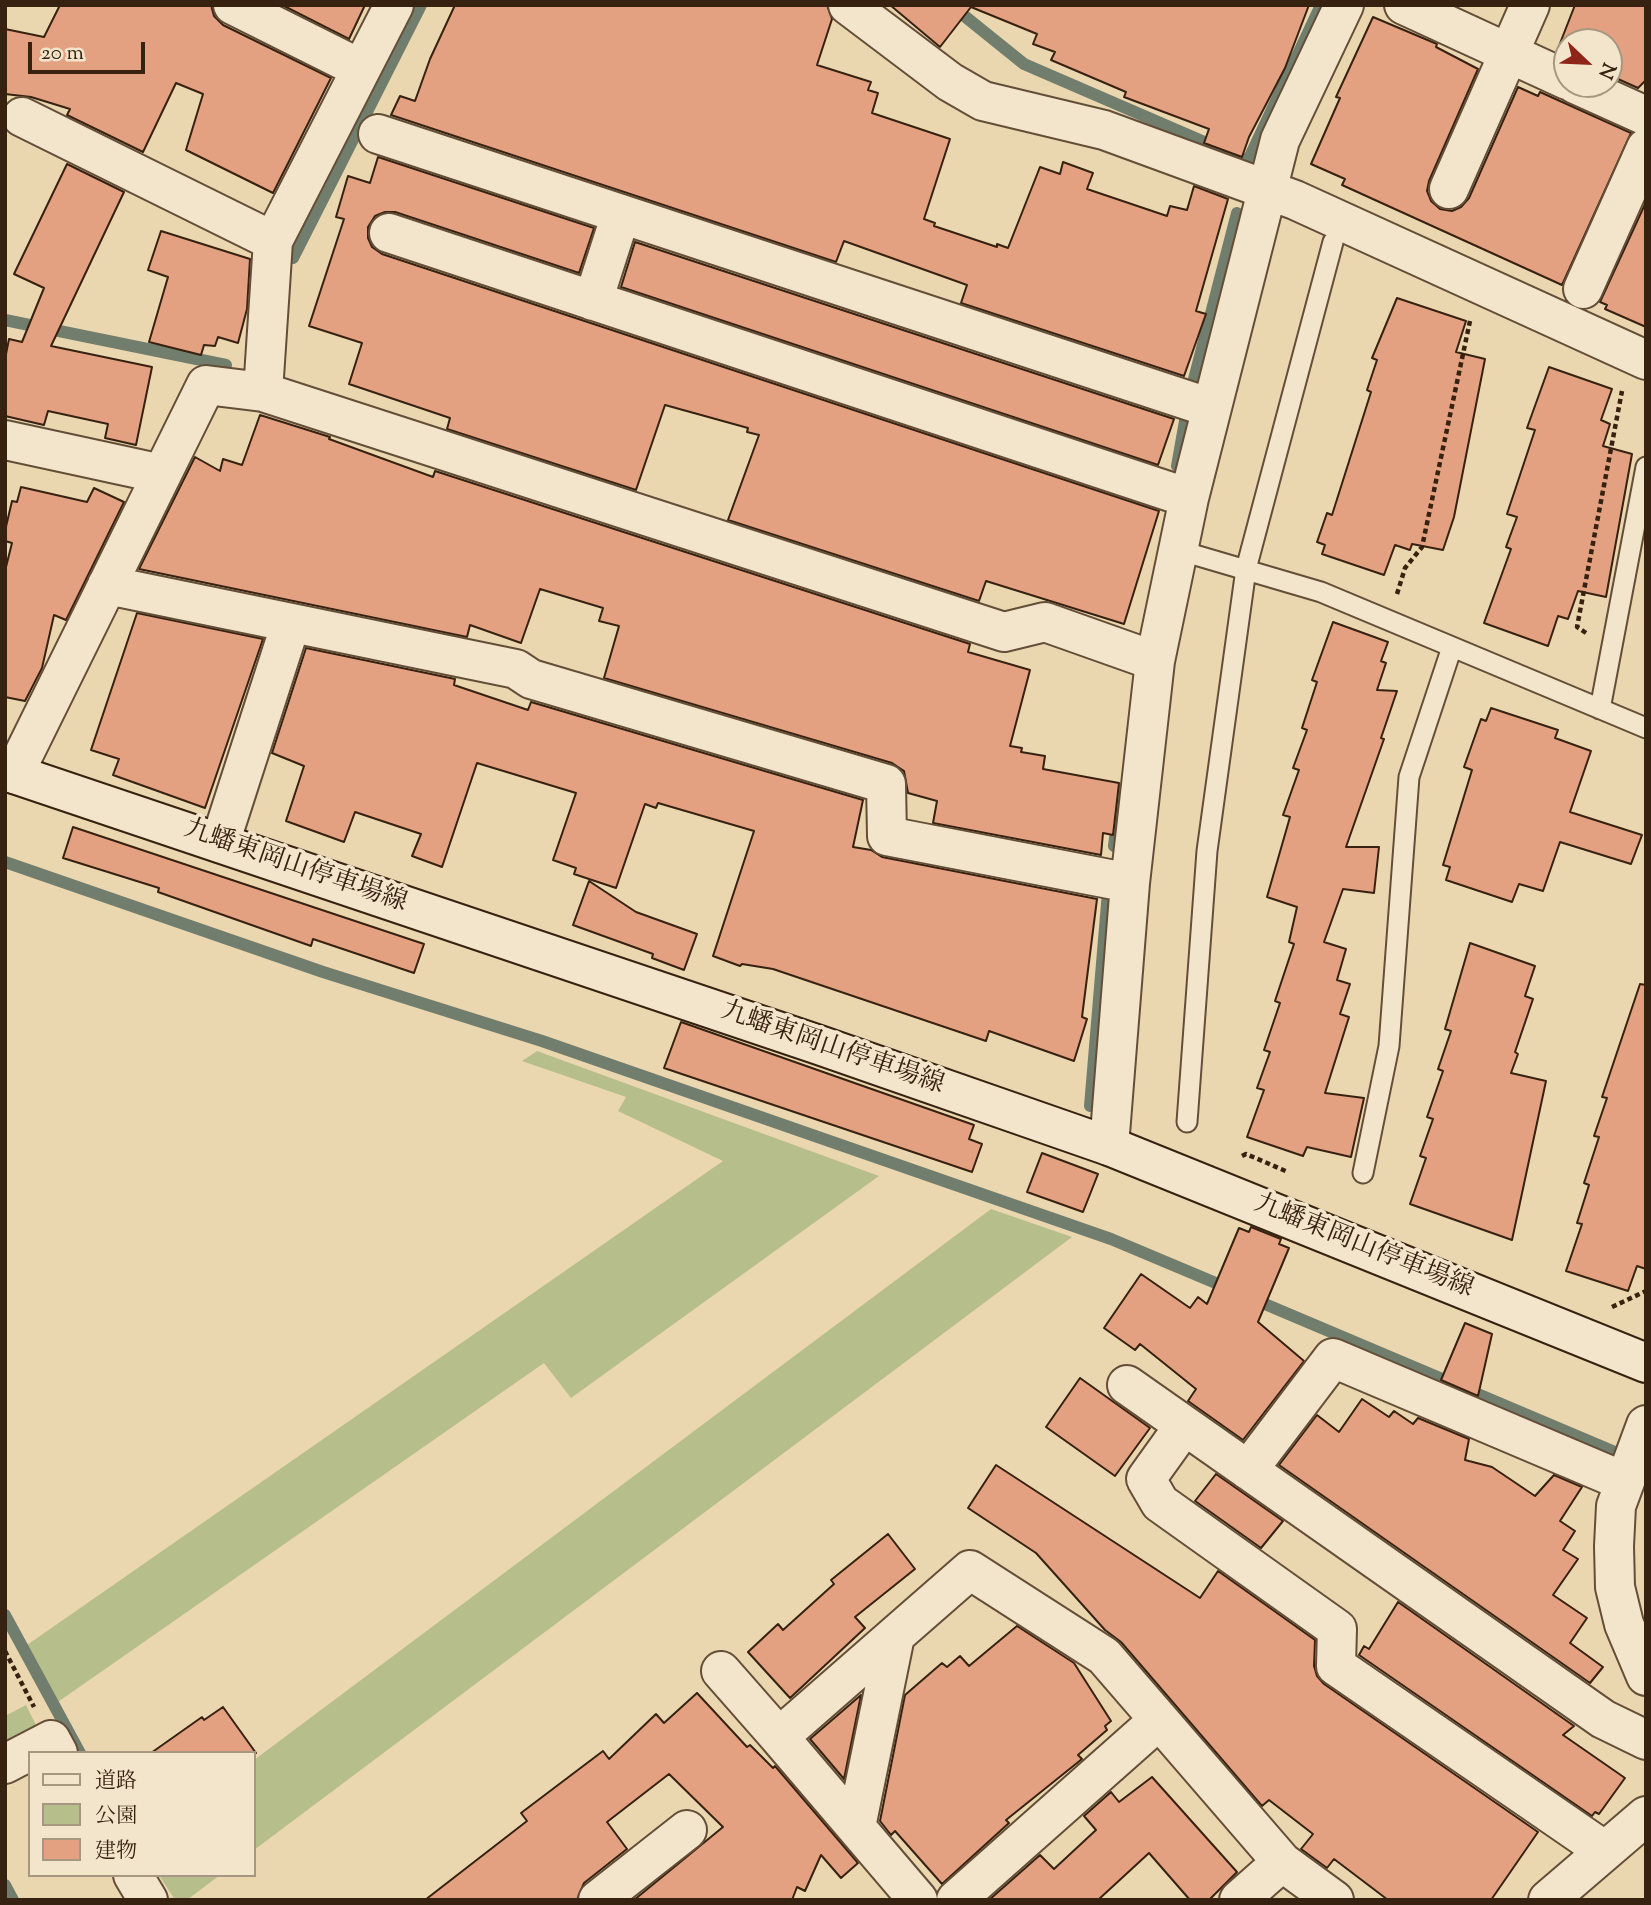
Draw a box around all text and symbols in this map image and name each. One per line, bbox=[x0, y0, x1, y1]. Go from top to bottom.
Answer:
scale bar bbox=[32, 28, 149, 72]
north arrow bbox=[1553, 28, 1623, 98]
text: 20 m bbox=[41, 39, 84, 69]
text: N bbox=[1591, 58, 1621, 83]
street label: 九蟠東岡山停車場線 bbox=[179, 815, 411, 921]
street label: 九蟠東岡山停車場線 bbox=[716, 997, 948, 1103]
street label: 九蟠東岡山停車場線 bbox=[1249, 1190, 1477, 1306]
legend bbox=[28, 1751, 256, 1877]
text: 道路 bbox=[95, 1767, 137, 1797]
text: 公園 bbox=[95, 1802, 137, 1832]
text: 建物 bbox=[95, 1837, 137, 1867]

